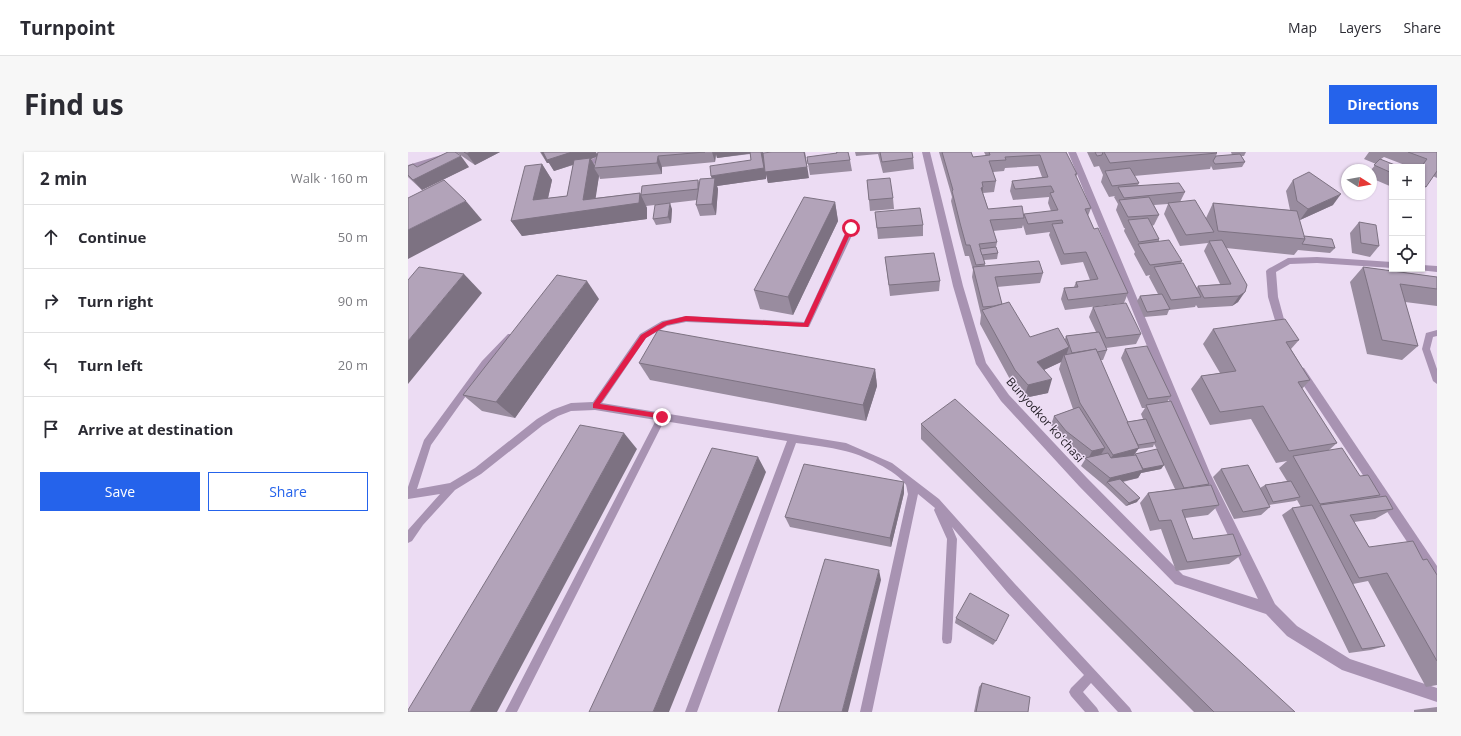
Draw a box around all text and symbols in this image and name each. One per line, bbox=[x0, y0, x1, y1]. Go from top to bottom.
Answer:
text: Turnpoint bbox=[20, 15, 115, 41]
text: Map bbox=[1288, 18, 1317, 37]
text: Layers bbox=[1339, 18, 1381, 37]
text: Share bbox=[1403, 18, 1441, 37]
text: Find us bbox=[24, 85, 124, 123]
button: Directions bbox=[1329, 85, 1437, 124]
north arrow bbox=[1341, 164, 1377, 200]
map controls bbox=[1389, 164, 1425, 272]
button: + bbox=[1389, 164, 1425, 200]
text: 2 min bbox=[40, 167, 87, 190]
text: Walk · 160 m bbox=[291, 169, 368, 187]
button: − bbox=[1389, 200, 1425, 236]
route start bbox=[842, 219, 860, 237]
icon: ahead bbox=[40, 226, 62, 248]
text: Continue bbox=[78, 227, 146, 247]
text: 50 m bbox=[338, 228, 368, 246]
button: locate bbox=[1389, 236, 1425, 272]
icon: right bbox=[40, 290, 62, 312]
text: Turn right bbox=[78, 291, 153, 311]
text: 90 m bbox=[338, 292, 368, 310]
icon: left bbox=[40, 354, 62, 376]
text: Turn left bbox=[78, 355, 143, 375]
text: 20 m bbox=[338, 356, 368, 374]
street label: Bunyodkor koʻchasi bbox=[1002, 373, 1088, 466]
route end bbox=[653, 408, 671, 426]
icon: arrive bbox=[40, 418, 62, 440]
text: Arrive at destination bbox=[78, 419, 233, 439]
button: Save bbox=[40, 472, 200, 511]
button: Share bbox=[208, 472, 368, 511]

